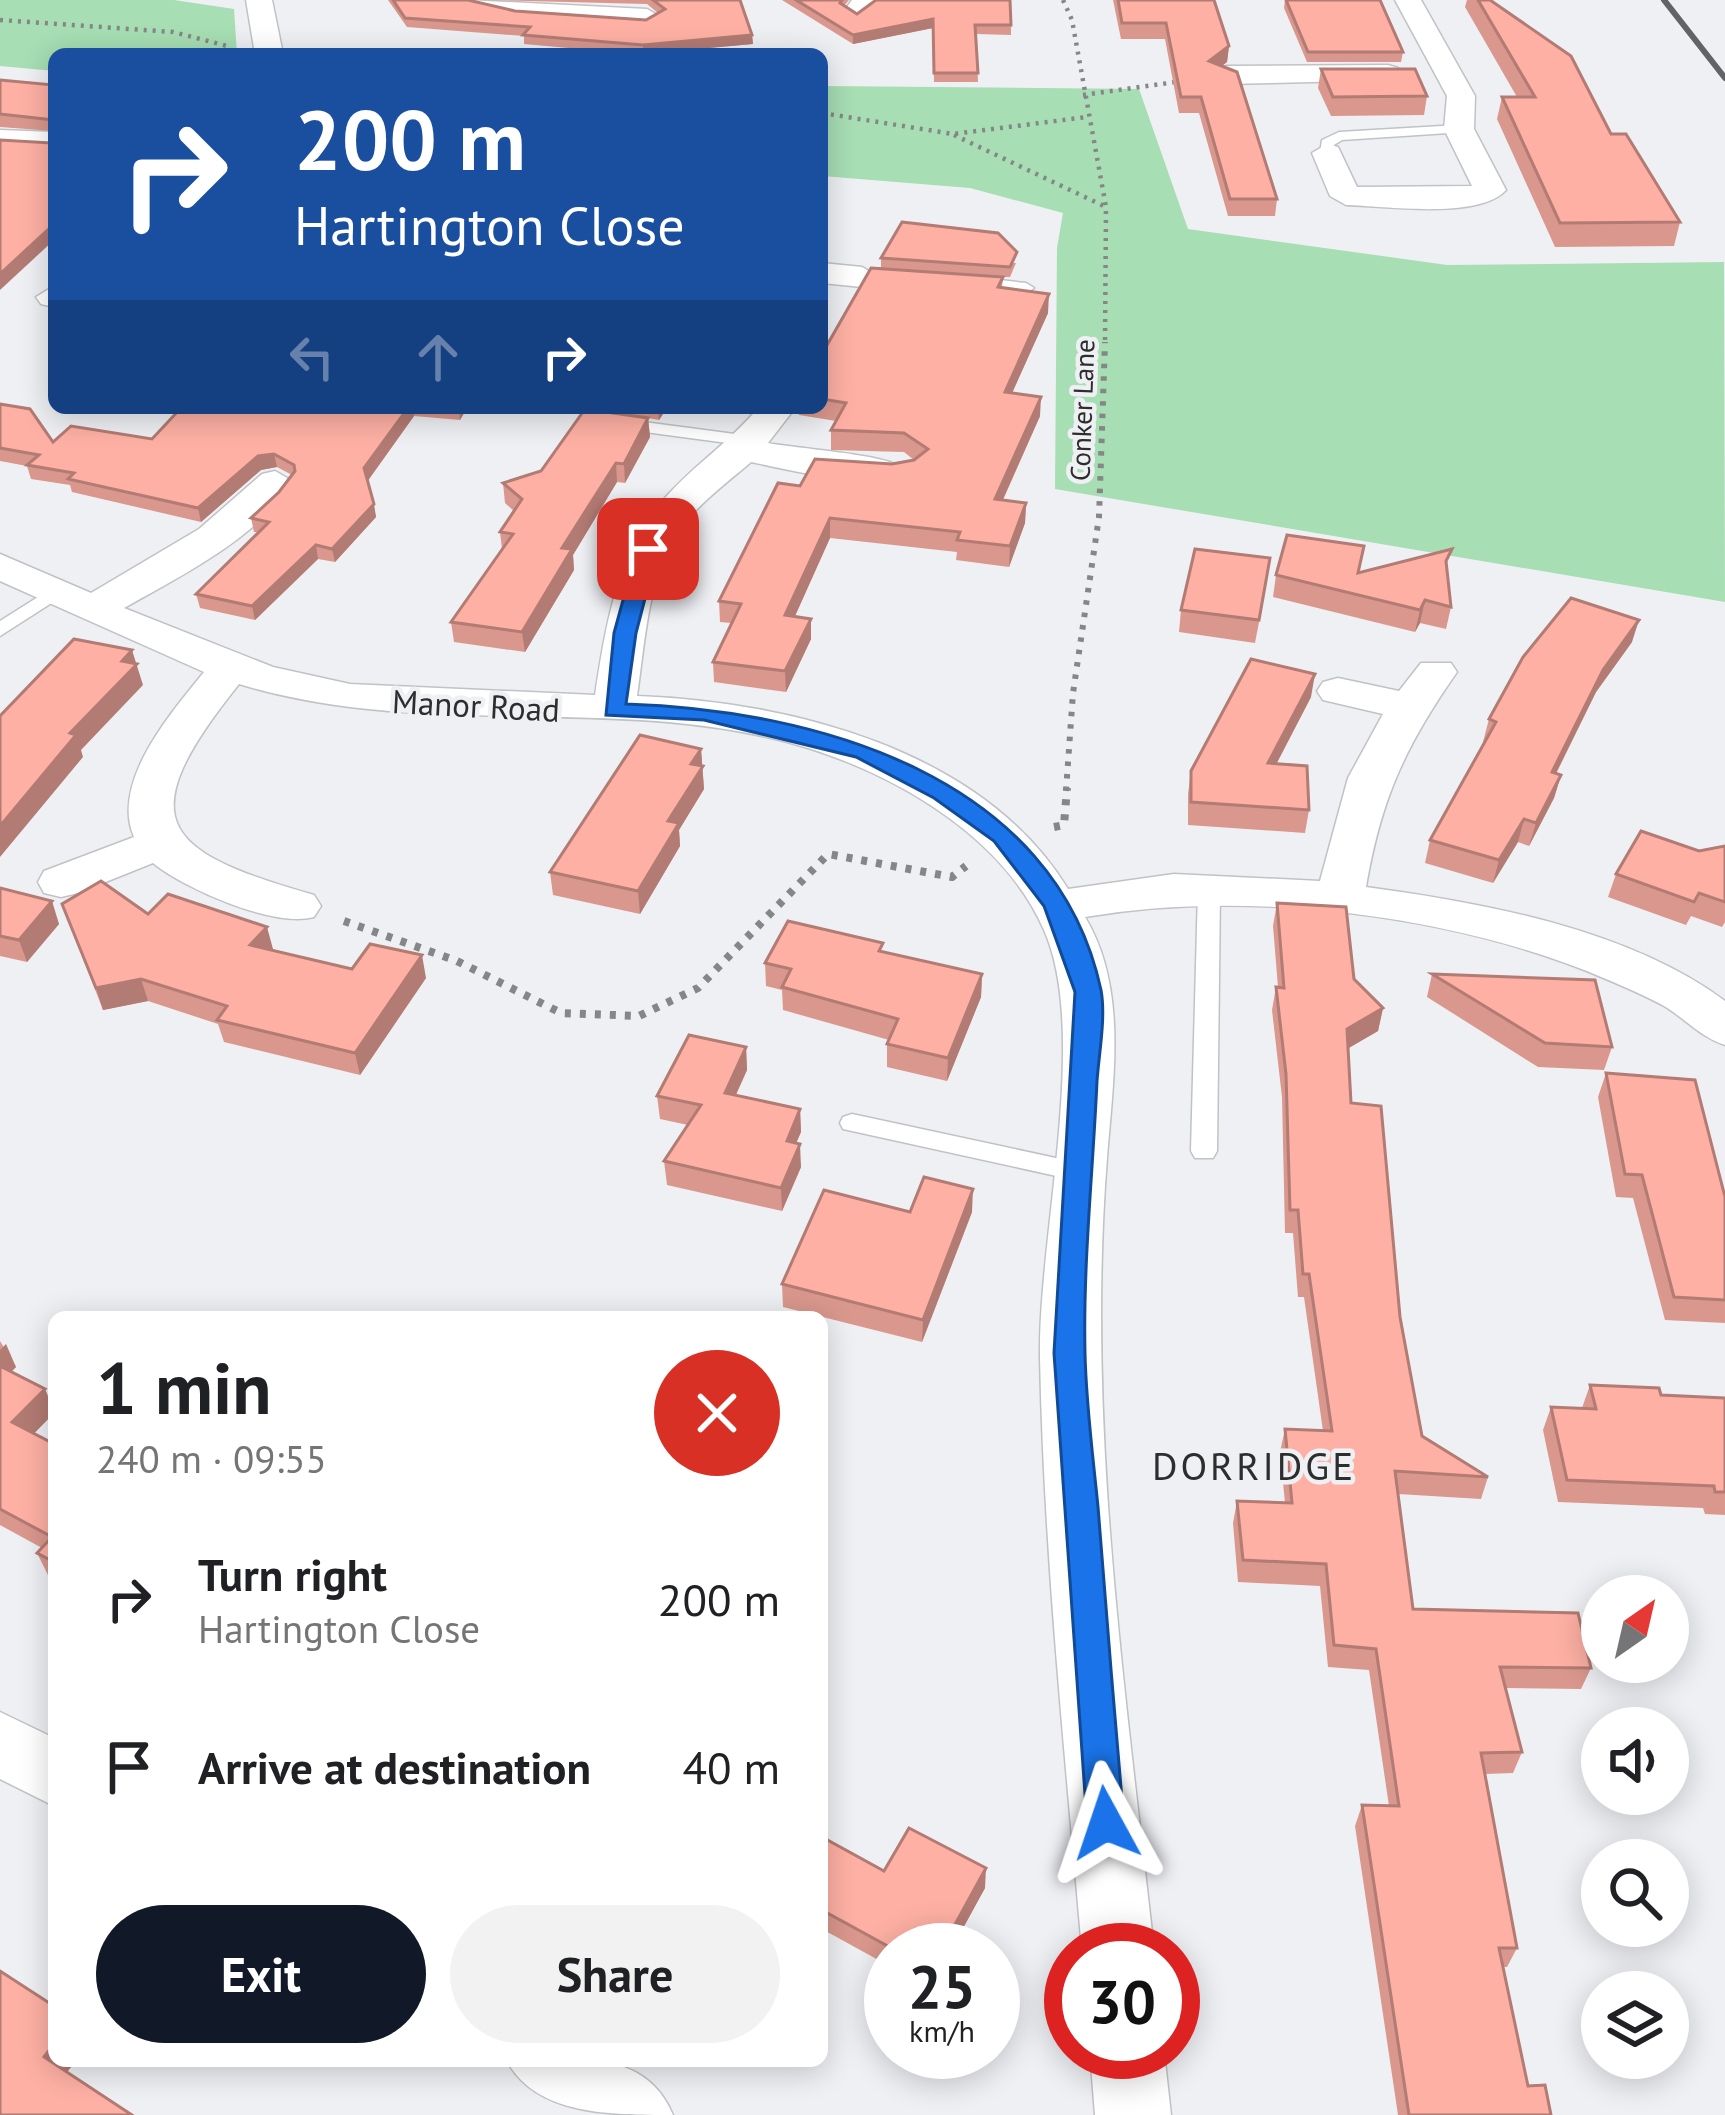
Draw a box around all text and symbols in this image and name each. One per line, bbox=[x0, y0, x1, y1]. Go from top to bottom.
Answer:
text: 200 m bbox=[294, 84, 526, 193]
icon: right bbox=[96, 96, 252, 252]
text: Hartington Close bbox=[294, 190, 685, 260]
icon: left bbox=[279, 324, 345, 390]
icon: ahead bbox=[405, 324, 471, 390]
icon: right bbox=[531, 324, 597, 390]
street label: Conker Lane bbox=[1063, 339, 1101, 481]
pin bbox=[597, 498, 699, 600]
icon: arrive bbox=[615, 516, 681, 582]
street label: Manor Road bbox=[391, 679, 561, 731]
text: 1 min bbox=[96, 1341, 272, 1434]
button: close bbox=[654, 1350, 780, 1476]
text: 240 m · 09:55 bbox=[96, 1433, 327, 1484]
district label: DORRIDGE bbox=[1152, 1440, 1356, 1491]
text: Turn right bbox=[198, 1545, 387, 1603]
icon: right bbox=[96, 1566, 162, 1632]
text: 200 m bbox=[658, 1570, 780, 1628]
north arrow bbox=[1581, 1575, 1689, 1683]
map controls bbox=[1581, 1575, 1689, 2079]
text: Hartington Close bbox=[198, 1603, 480, 1654]
button: sound bbox=[1581, 1707, 1689, 1815]
icon: arrive bbox=[96, 1734, 162, 1800]
text: Arrive at destination bbox=[198, 1738, 591, 1796]
text: 40 m bbox=[682, 1738, 780, 1796]
position arrow bbox=[1043, 1760, 1169, 1886]
button: search bbox=[1581, 1839, 1689, 1947]
button: Exit bbox=[96, 1905, 426, 2043]
button: Share bbox=[450, 1905, 780, 2043]
speed limit sign: 30 bbox=[1044, 1923, 1200, 2079]
text: 25 bbox=[908, 1947, 976, 2025]
button: layers bbox=[1581, 1971, 1689, 2079]
text: km/h bbox=[909, 2011, 975, 2050]

